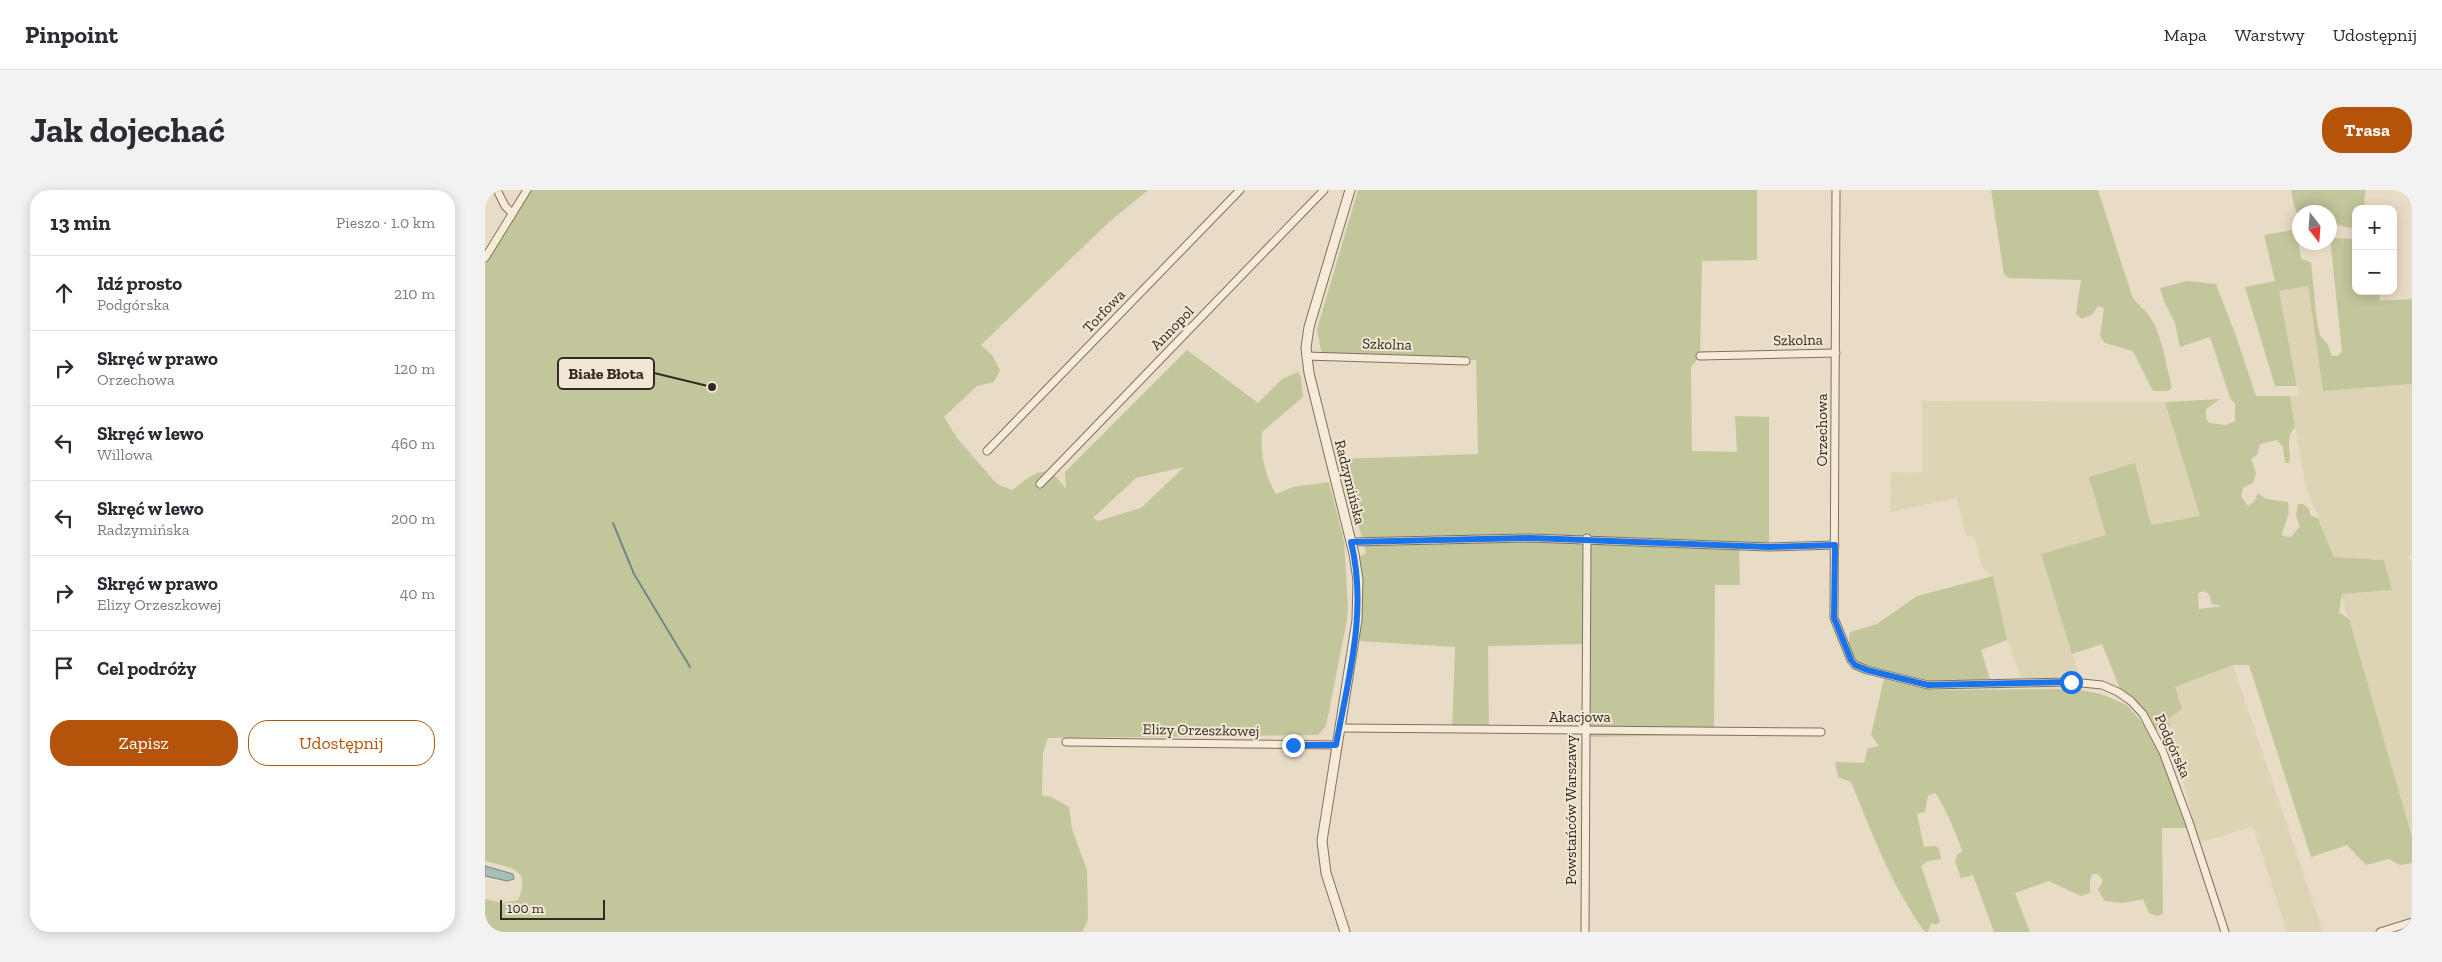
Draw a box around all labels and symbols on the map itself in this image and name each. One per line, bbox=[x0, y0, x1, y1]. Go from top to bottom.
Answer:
north arrow bbox=[2292, 205, 2337, 250]
street label: Torfowa bbox=[1079, 286, 1129, 336]
street label: Annopol bbox=[1147, 302, 1197, 354]
street label: Szkolna bbox=[1773, 331, 1823, 349]
street label: Szkolna bbox=[1362, 334, 1412, 354]
callout: Białe Błota bbox=[558, 358, 654, 389]
text: Białe Błota bbox=[568, 364, 644, 383]
street label: Orzechowa bbox=[1813, 394, 1831, 466]
street label: Radzymińska bbox=[1331, 438, 1369, 526]
route start bbox=[2060, 671, 2083, 694]
street label: Akacjowa bbox=[1549, 708, 1611, 726]
street label: Podgórska bbox=[2151, 711, 2195, 781]
street label: Elizy Orzeszkowej bbox=[1143, 720, 1259, 740]
route end bbox=[1282, 734, 1305, 757]
street label: Powstańców Warszawy bbox=[1562, 735, 1580, 885]
scale bar bbox=[500, 897, 605, 920]

